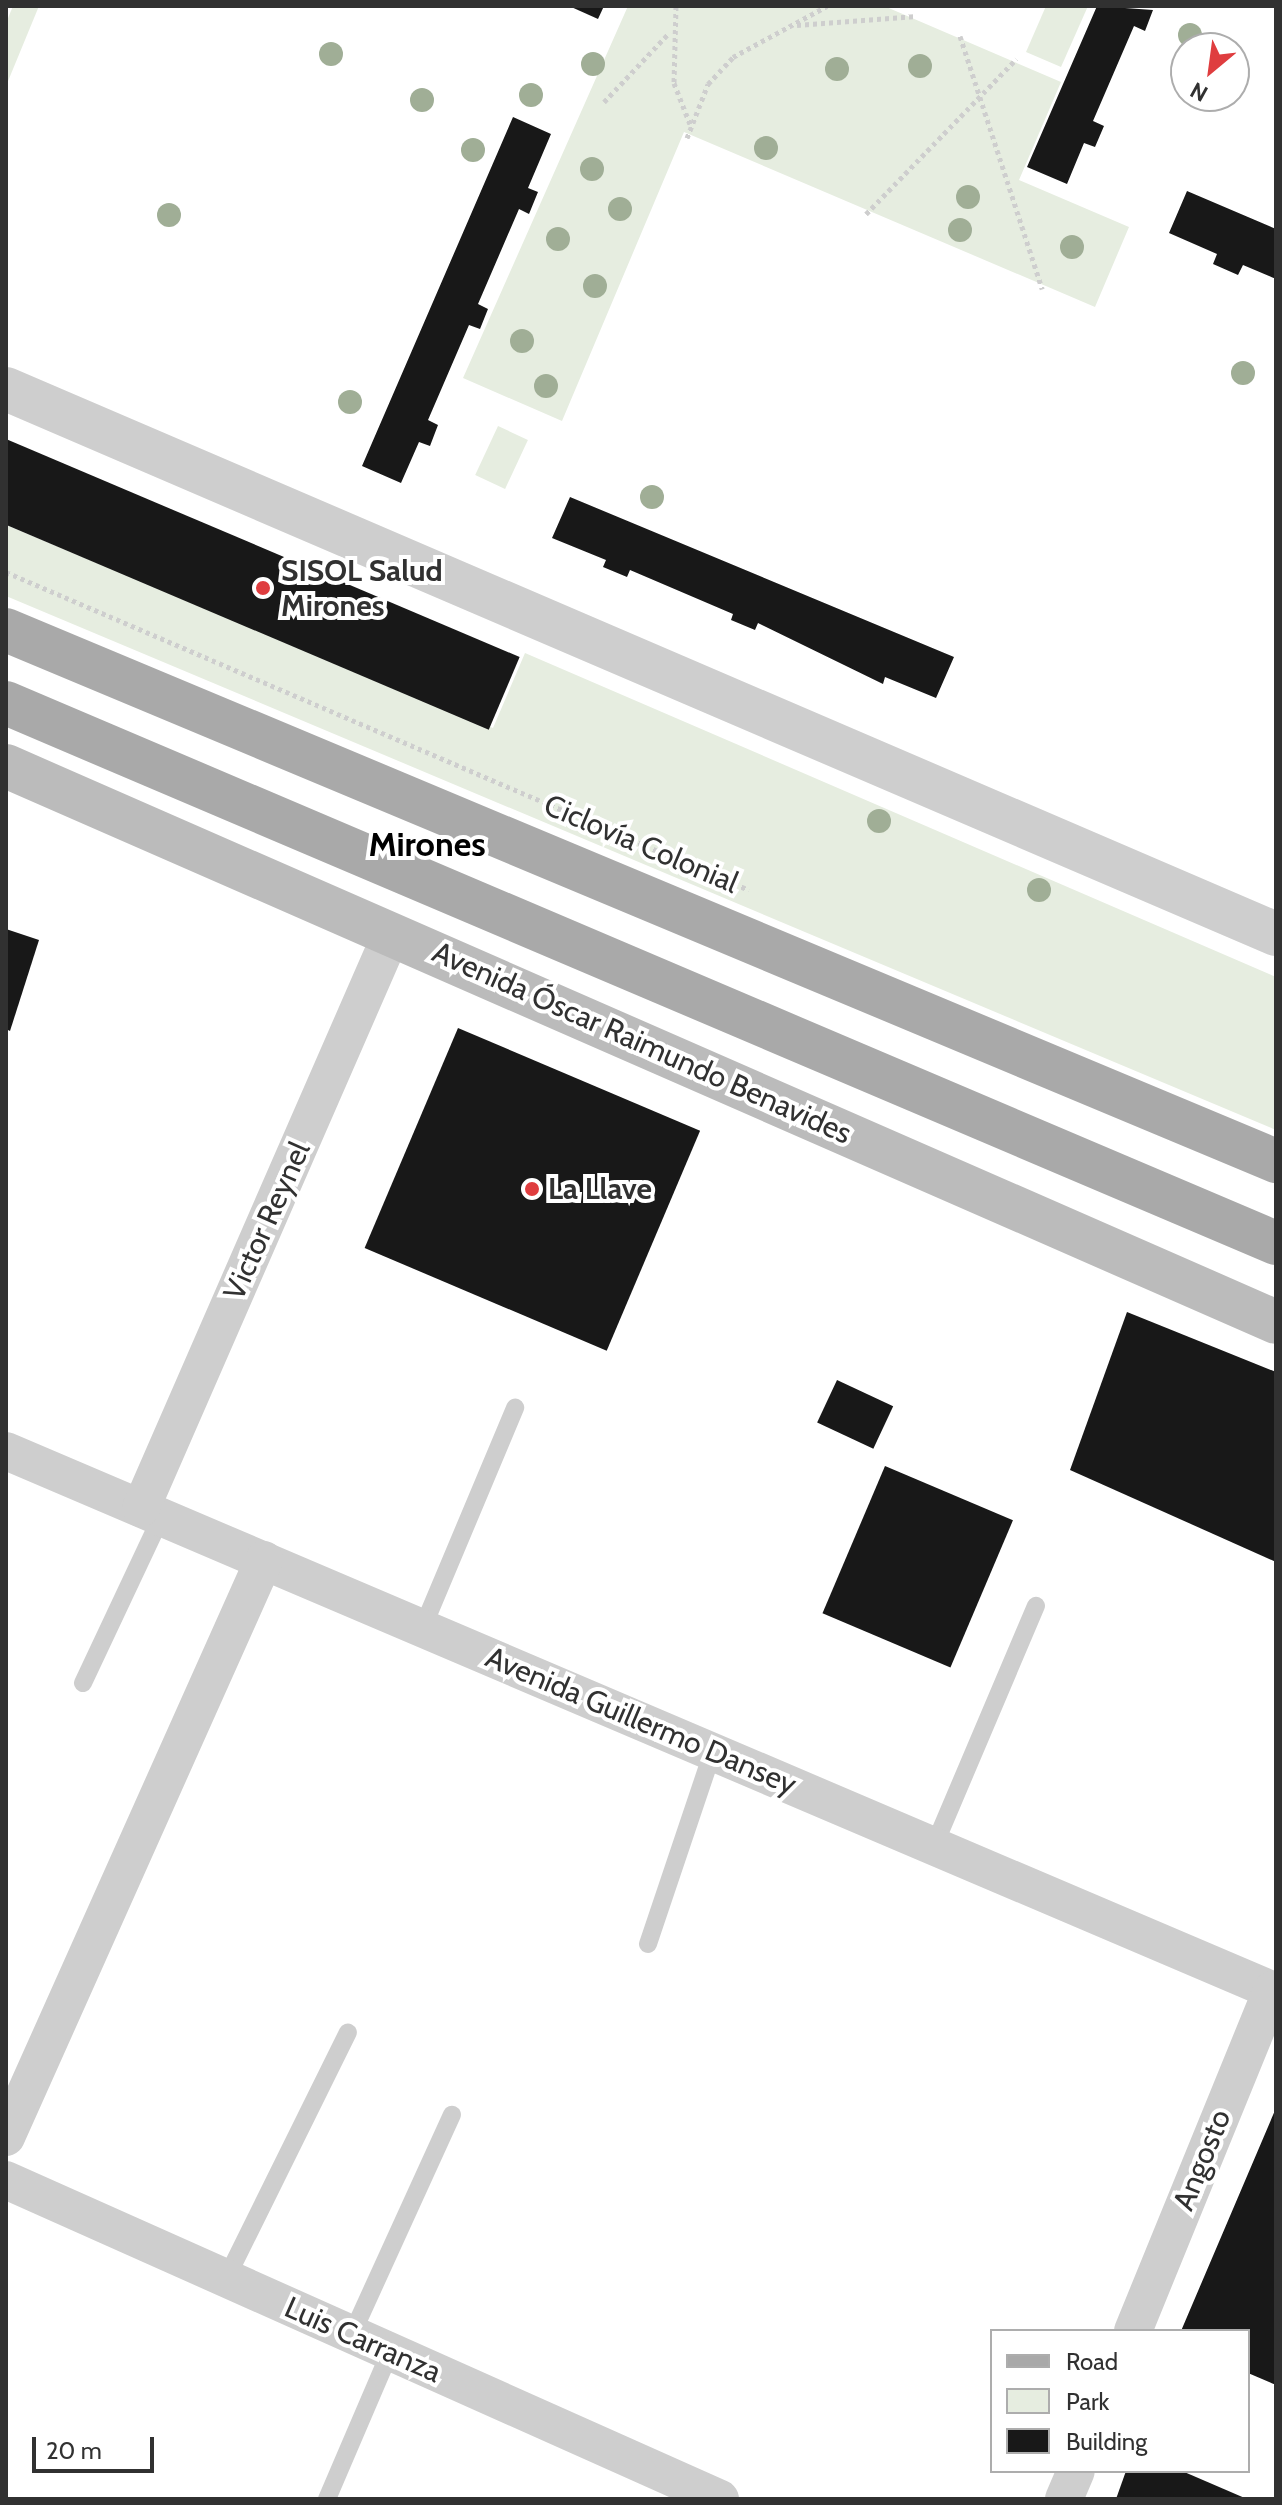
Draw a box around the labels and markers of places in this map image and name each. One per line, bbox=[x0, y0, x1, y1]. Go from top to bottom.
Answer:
place label: SISOL Salud Mirones bbox=[281, 553, 443, 624]
marker: SISOL Salud Mirones bbox=[252, 577, 274, 599]
place label: La Llave bbox=[548, 1171, 652, 1207]
marker: La Llave bbox=[523, 1180, 541, 1198]

